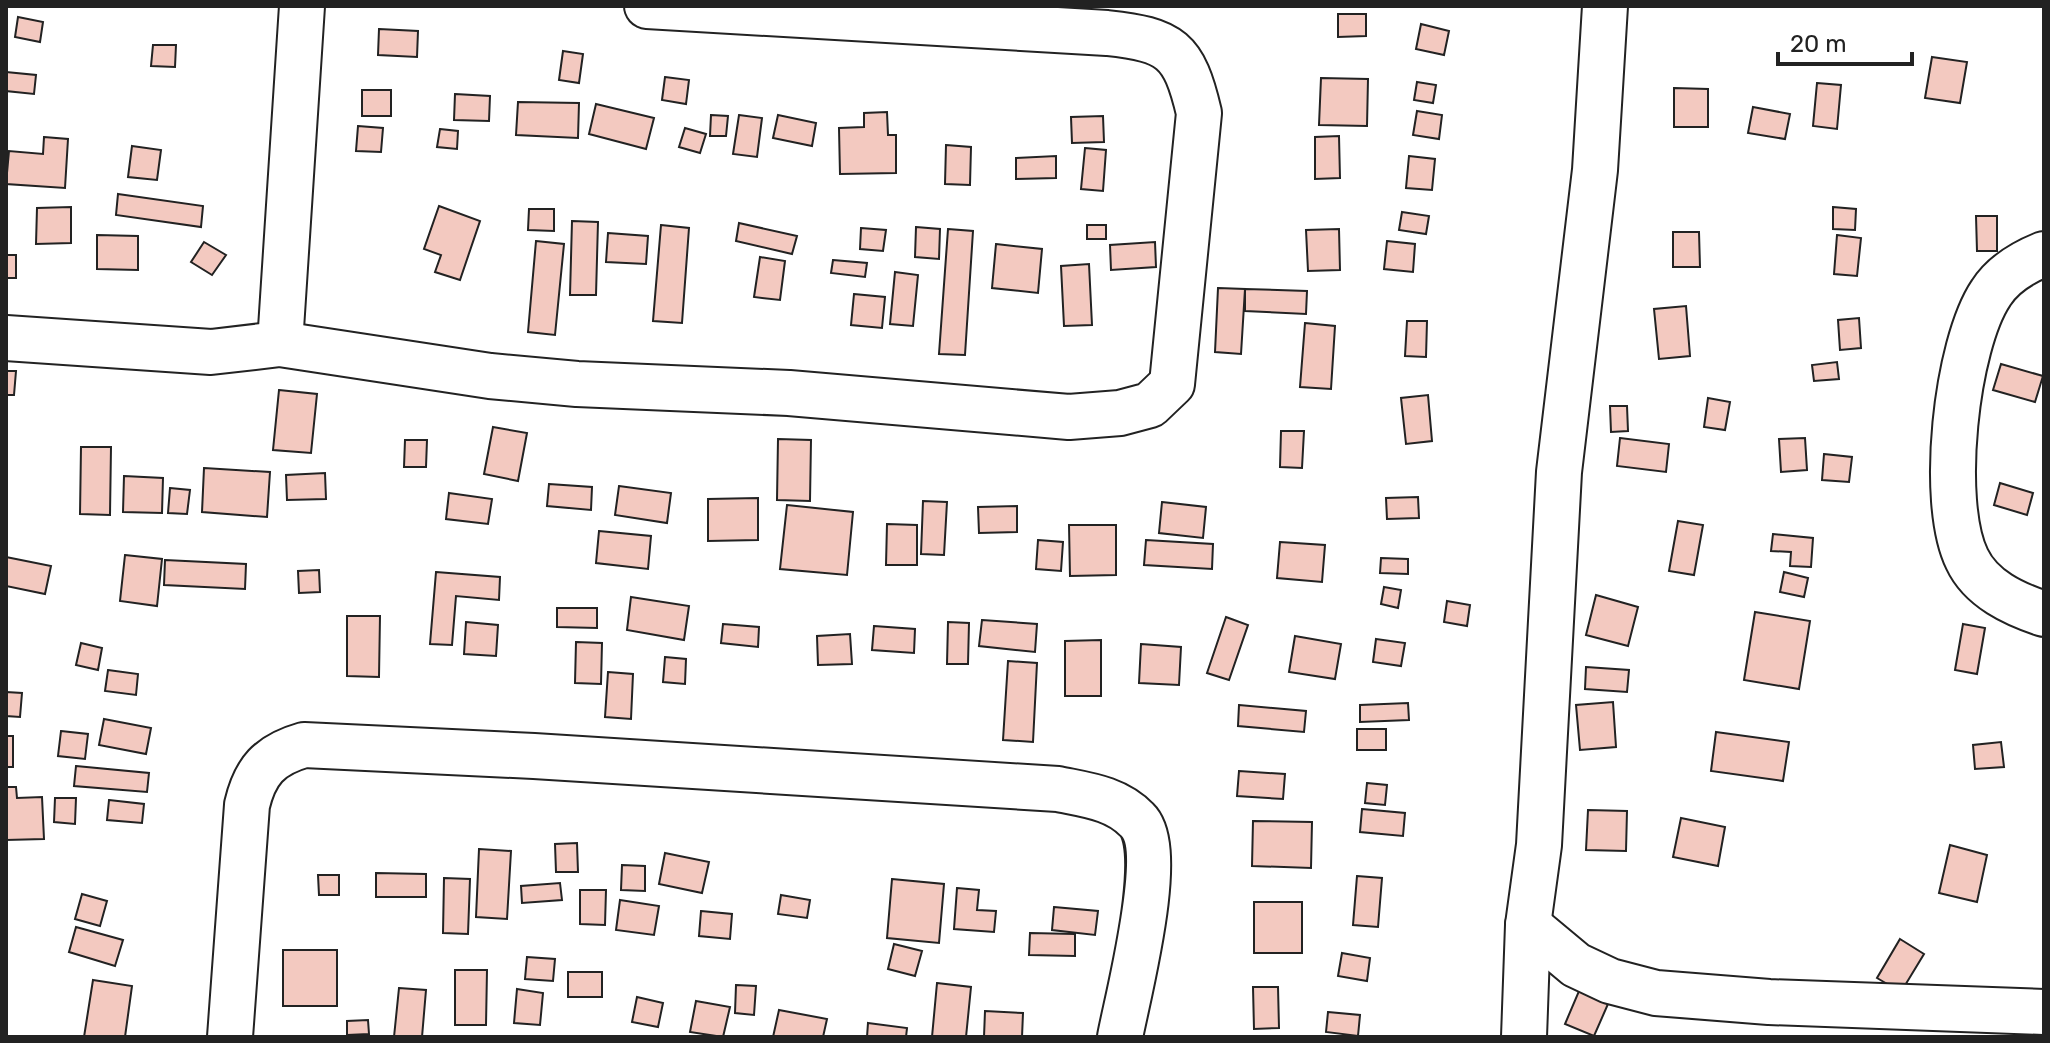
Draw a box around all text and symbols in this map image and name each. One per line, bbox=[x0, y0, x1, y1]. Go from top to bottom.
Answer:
scale bar bbox=[1778, 16, 1912, 66]
text: 20 m bbox=[1790, 30, 1847, 58]

